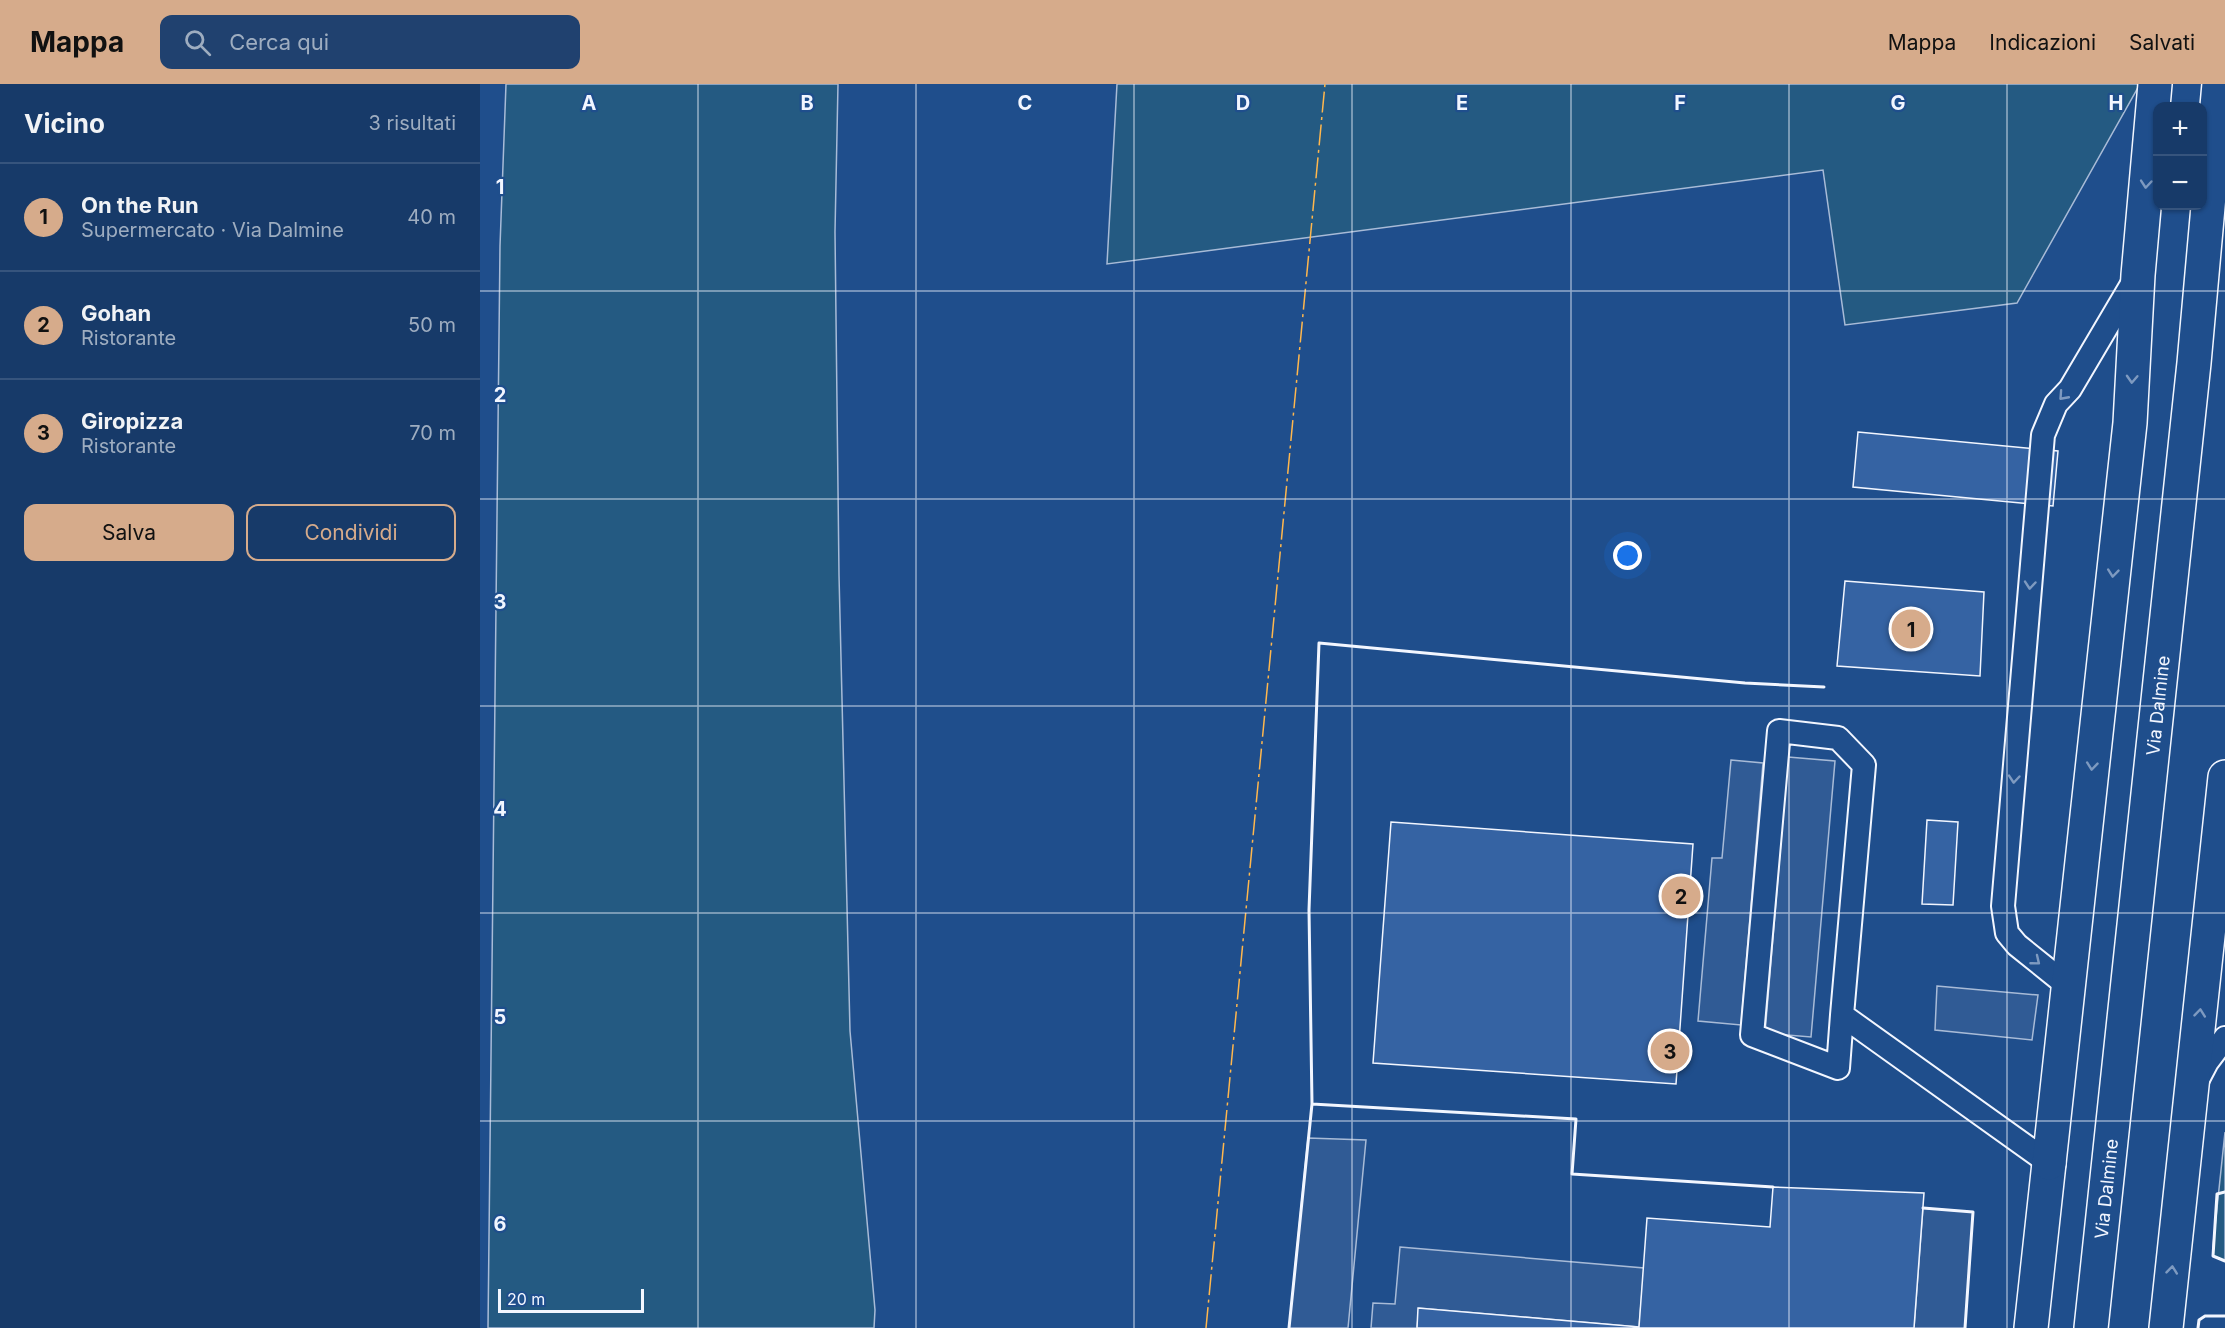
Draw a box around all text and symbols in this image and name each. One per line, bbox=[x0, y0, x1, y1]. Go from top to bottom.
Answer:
search box bbox=[160, 15, 580, 69]
text: Mappa bbox=[30, 25, 124, 59]
icon: search bbox=[181, 26, 214, 59]
text: Cerca qui bbox=[229, 29, 329, 55]
text: Mappa bbox=[1888, 30, 1956, 55]
text: Indicazioni bbox=[1989, 30, 2096, 55]
text: Salvati bbox=[2129, 30, 2195, 55]
text: A bbox=[582, 91, 597, 115]
text: B bbox=[800, 91, 814, 115]
text: C bbox=[1018, 91, 1032, 115]
text: D bbox=[1236, 91, 1250, 115]
text: E bbox=[1456, 91, 1468, 115]
text: F bbox=[1674, 91, 1686, 115]
text: G bbox=[1890, 91, 1906, 115]
text: H bbox=[2109, 91, 2123, 115]
map controls bbox=[2153, 102, 2207, 210]
button: + bbox=[2153, 102, 2207, 156]
text: Vicino bbox=[24, 108, 105, 139]
text: 3 risultati bbox=[369, 111, 456, 135]
button: − bbox=[2153, 156, 2207, 210]
text: 1 bbox=[496, 175, 504, 199]
one-way arrow bbox=[2140, 180, 2153, 189]
text: On the Run bbox=[81, 192, 199, 218]
text: 1 bbox=[39, 205, 48, 229]
text: 40 m bbox=[407, 205, 456, 229]
text: Supermercato · Via Dalmine bbox=[81, 218, 344, 242]
text: Gohan bbox=[81, 300, 151, 326]
text: 2 bbox=[37, 313, 50, 337]
text: 50 m bbox=[408, 313, 456, 337]
text: Ristorante bbox=[81, 326, 176, 350]
one-way arrow bbox=[2126, 374, 2139, 383]
text: 2 bbox=[494, 383, 506, 407]
one-way arrow bbox=[2059, 389, 2070, 400]
text: Giropizza bbox=[81, 408, 183, 434]
text: 3 bbox=[37, 421, 50, 445]
text: 70 m bbox=[409, 421, 456, 445]
text: Ristorante bbox=[81, 434, 176, 458]
button: Salva bbox=[24, 504, 234, 561]
button: Condividi bbox=[246, 504, 456, 561]
your location bbox=[1613, 541, 1642, 570]
one-way arrow bbox=[2108, 568, 2120, 577]
one-way arrow bbox=[2024, 581, 2037, 590]
text: 3 bbox=[494, 590, 506, 614]
pin: 1 bbox=[1892, 606, 1930, 652]
street label: Via Dalmine bbox=[2142, 654, 2173, 757]
one-way arrow bbox=[2086, 762, 2099, 771]
one-way arrow bbox=[2007, 775, 2020, 784]
text: 4 bbox=[493, 797, 507, 821]
pin: 2 bbox=[1662, 874, 1700, 918]
one-way arrow bbox=[2030, 953, 2041, 964]
text: 5 bbox=[494, 1005, 506, 1029]
one-way arrow bbox=[2193, 1009, 2206, 1018]
pin: 3 bbox=[1650, 1028, 1690, 1074]
street label: Via Dalmine bbox=[2090, 1138, 2122, 1240]
text: 6 bbox=[494, 1212, 507, 1236]
one-way arrow bbox=[2165, 1265, 2178, 1274]
scale bar bbox=[498, 1286, 644, 1314]
text: 20 m bbox=[507, 1289, 545, 1309]

